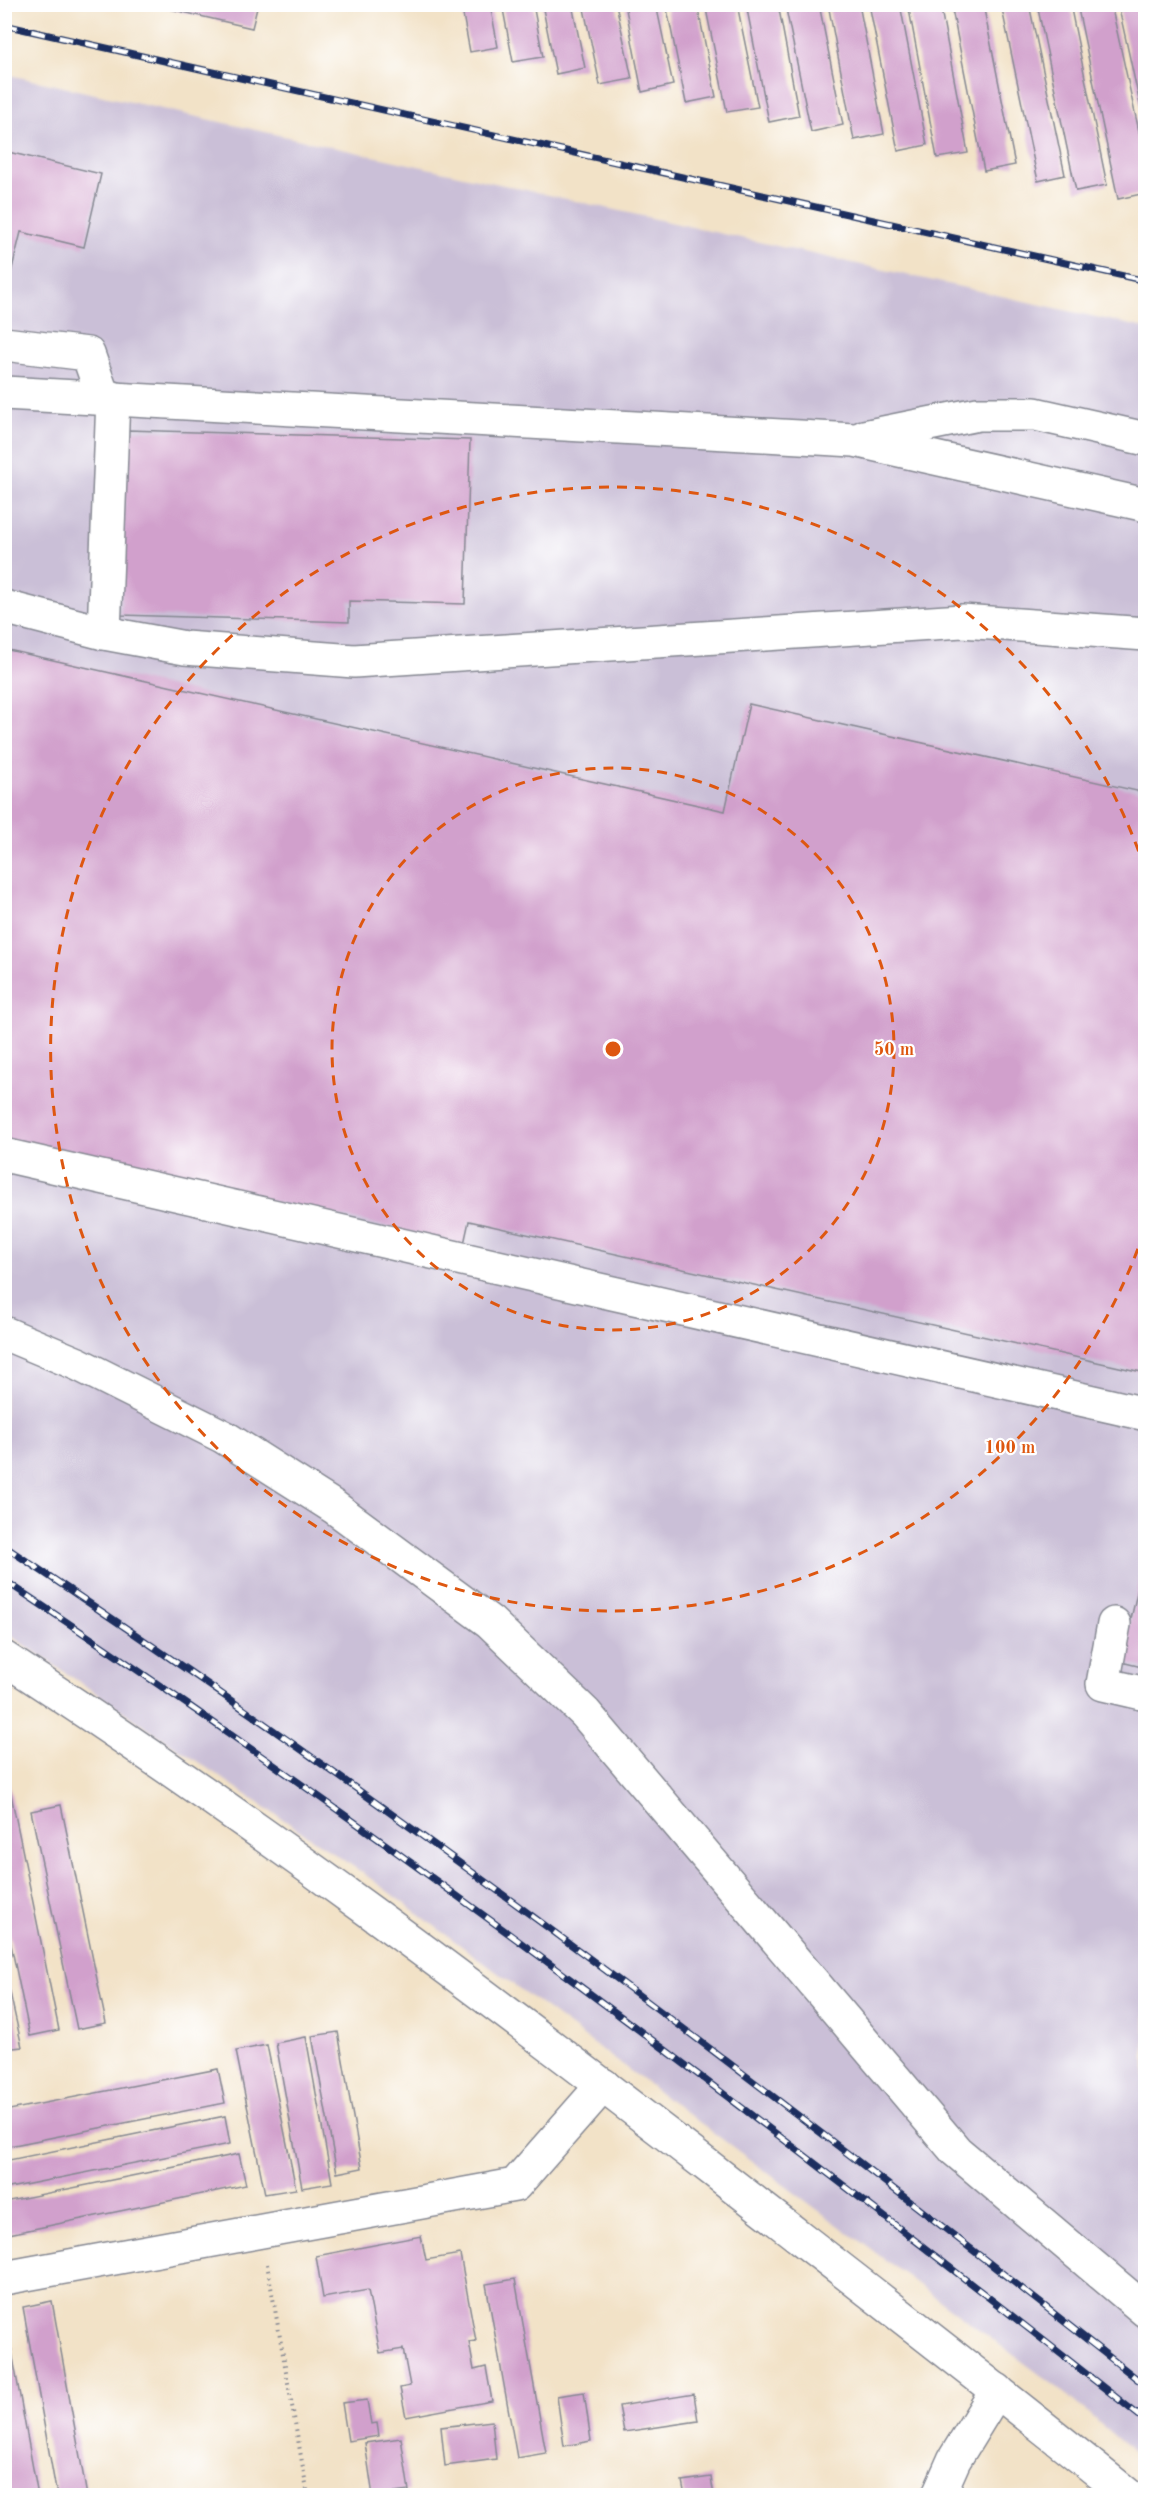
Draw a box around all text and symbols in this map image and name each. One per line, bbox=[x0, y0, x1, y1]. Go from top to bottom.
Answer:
centre of rings bbox=[603, 1039, 623, 1059]
text: 50 m bbox=[874, 1041, 914, 1059]
text: 100 m bbox=[985, 1439, 1035, 1457]

